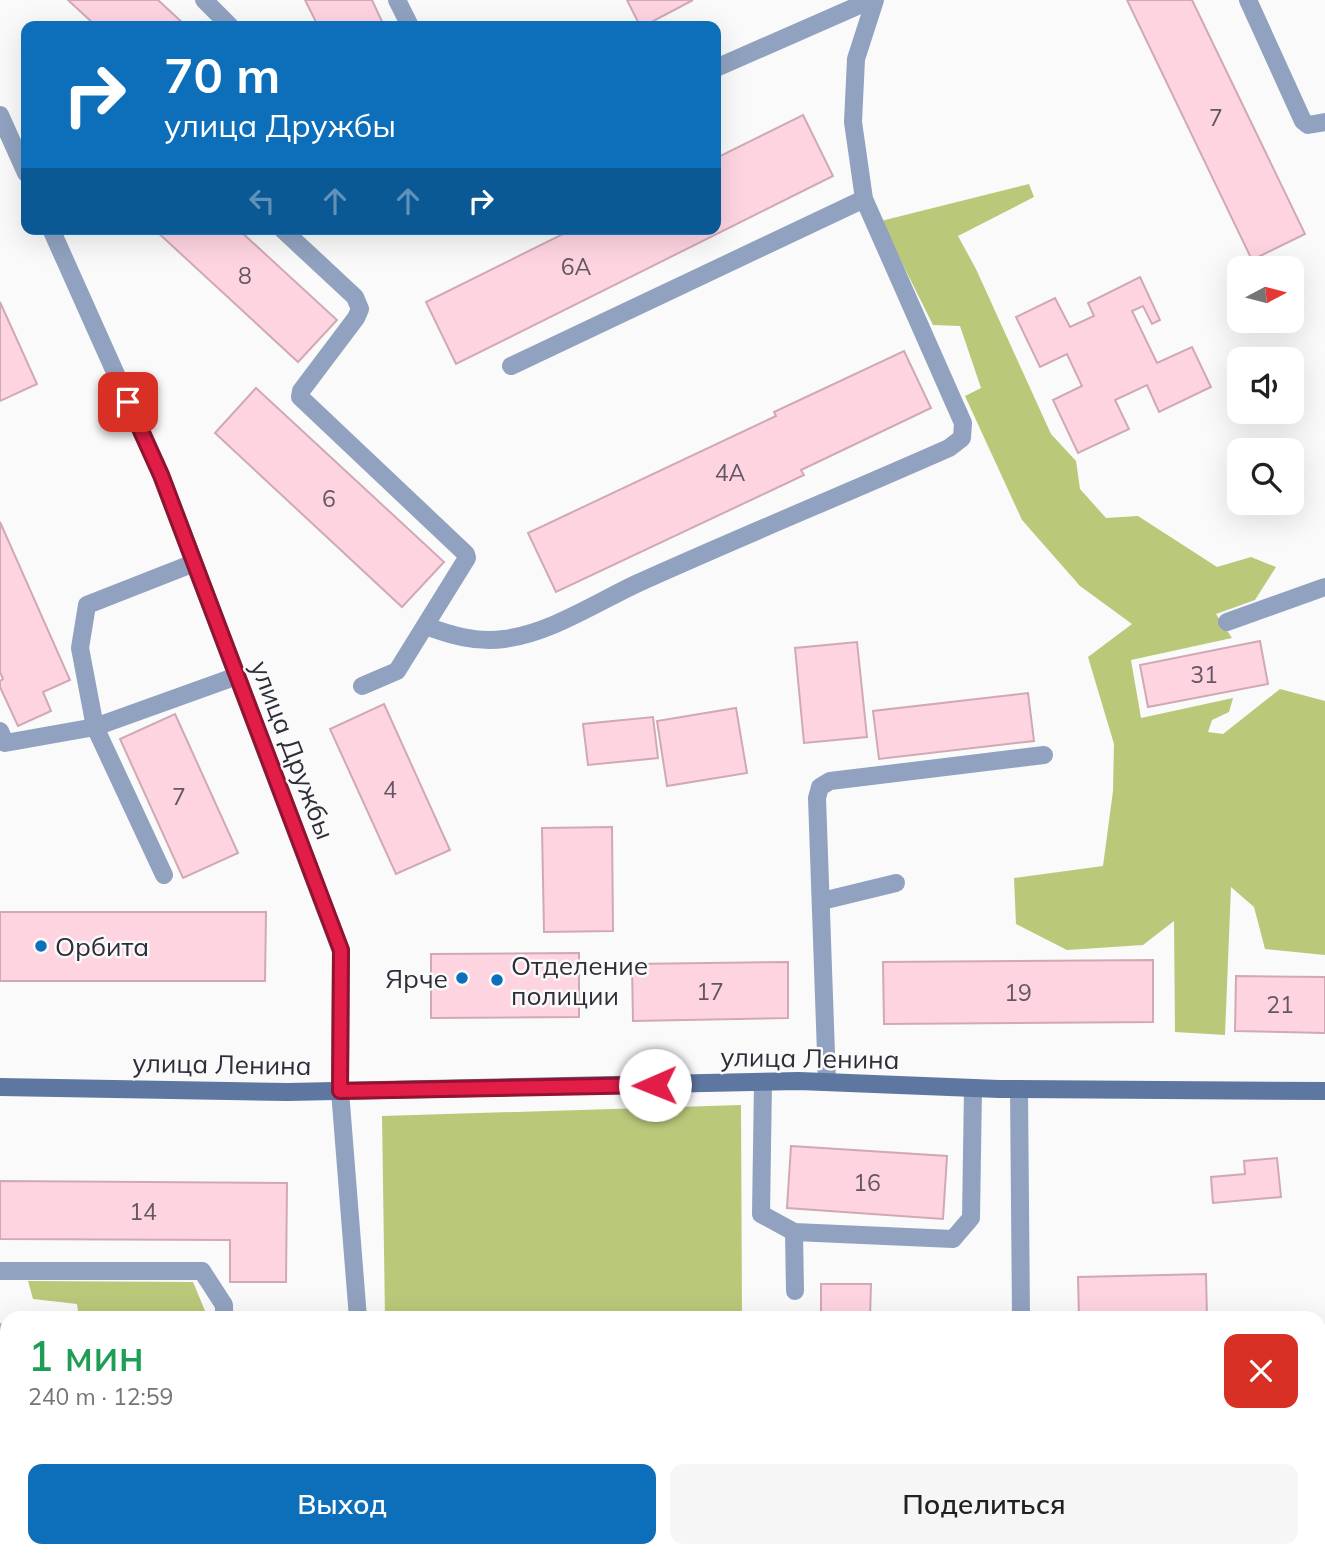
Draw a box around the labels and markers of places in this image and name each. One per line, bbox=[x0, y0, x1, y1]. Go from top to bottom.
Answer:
pin bbox=[98, 372, 158, 432]
place label: Орбита bbox=[55, 930, 149, 963]
marker: Орбита bbox=[33, 938, 49, 954]
place label: Отделение полиции bbox=[511, 949, 648, 1012]
place label: Ярче bbox=[385, 962, 448, 995]
marker: Ярче bbox=[454, 970, 470, 986]
marker: Отделение полиции bbox=[489, 972, 505, 988]

